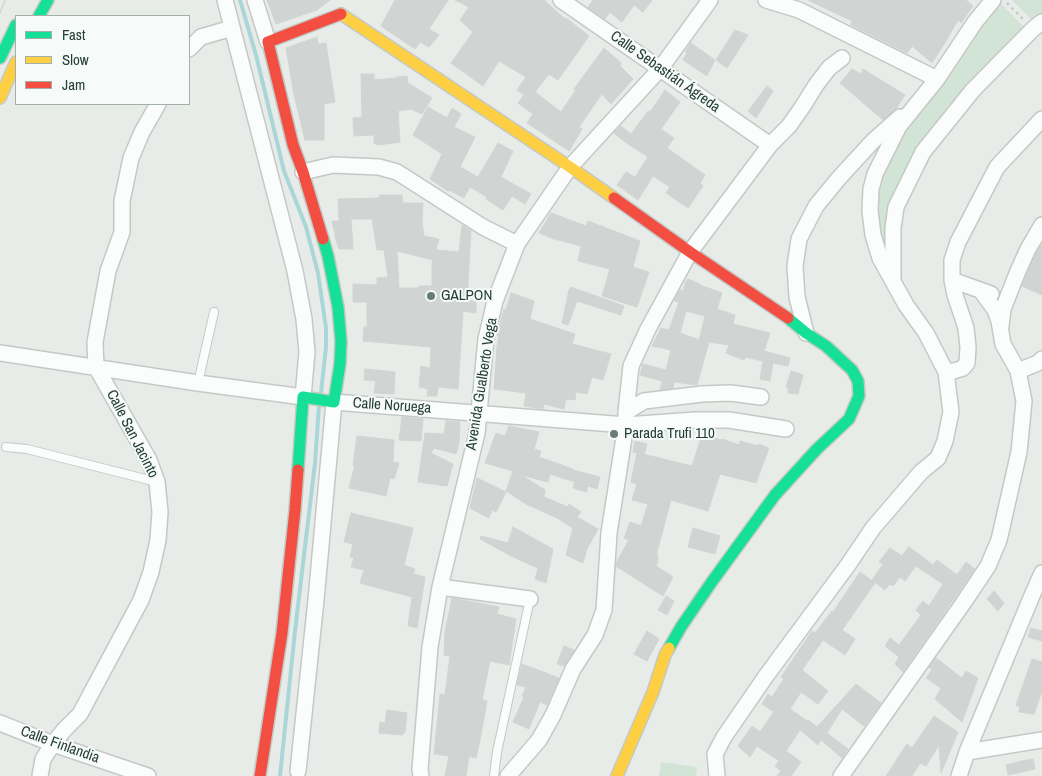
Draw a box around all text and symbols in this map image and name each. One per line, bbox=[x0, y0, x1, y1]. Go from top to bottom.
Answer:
legend bbox=[15, 15, 190, 105]
text: Fast bbox=[62, 24, 85, 45]
street label: Calle Sebastián Ágreda bbox=[607, 27, 723, 117]
text: Slow bbox=[62, 49, 89, 70]
text: Jam bbox=[62, 74, 85, 95]
place label: GALPON bbox=[441, 287, 492, 305]
marker: GALPON bbox=[425, 290, 437, 302]
street label: Avenida Gualberto Vega bbox=[463, 317, 501, 451]
street label: Calle San Jacinto bbox=[102, 387, 162, 481]
street label: Calle Noruega bbox=[352, 394, 432, 418]
place label: Parada Trufi 110 bbox=[624, 425, 715, 443]
marker: Parada Trufi 110 bbox=[608, 428, 620, 440]
street label: Calle Finlandia bbox=[18, 722, 102, 768]

